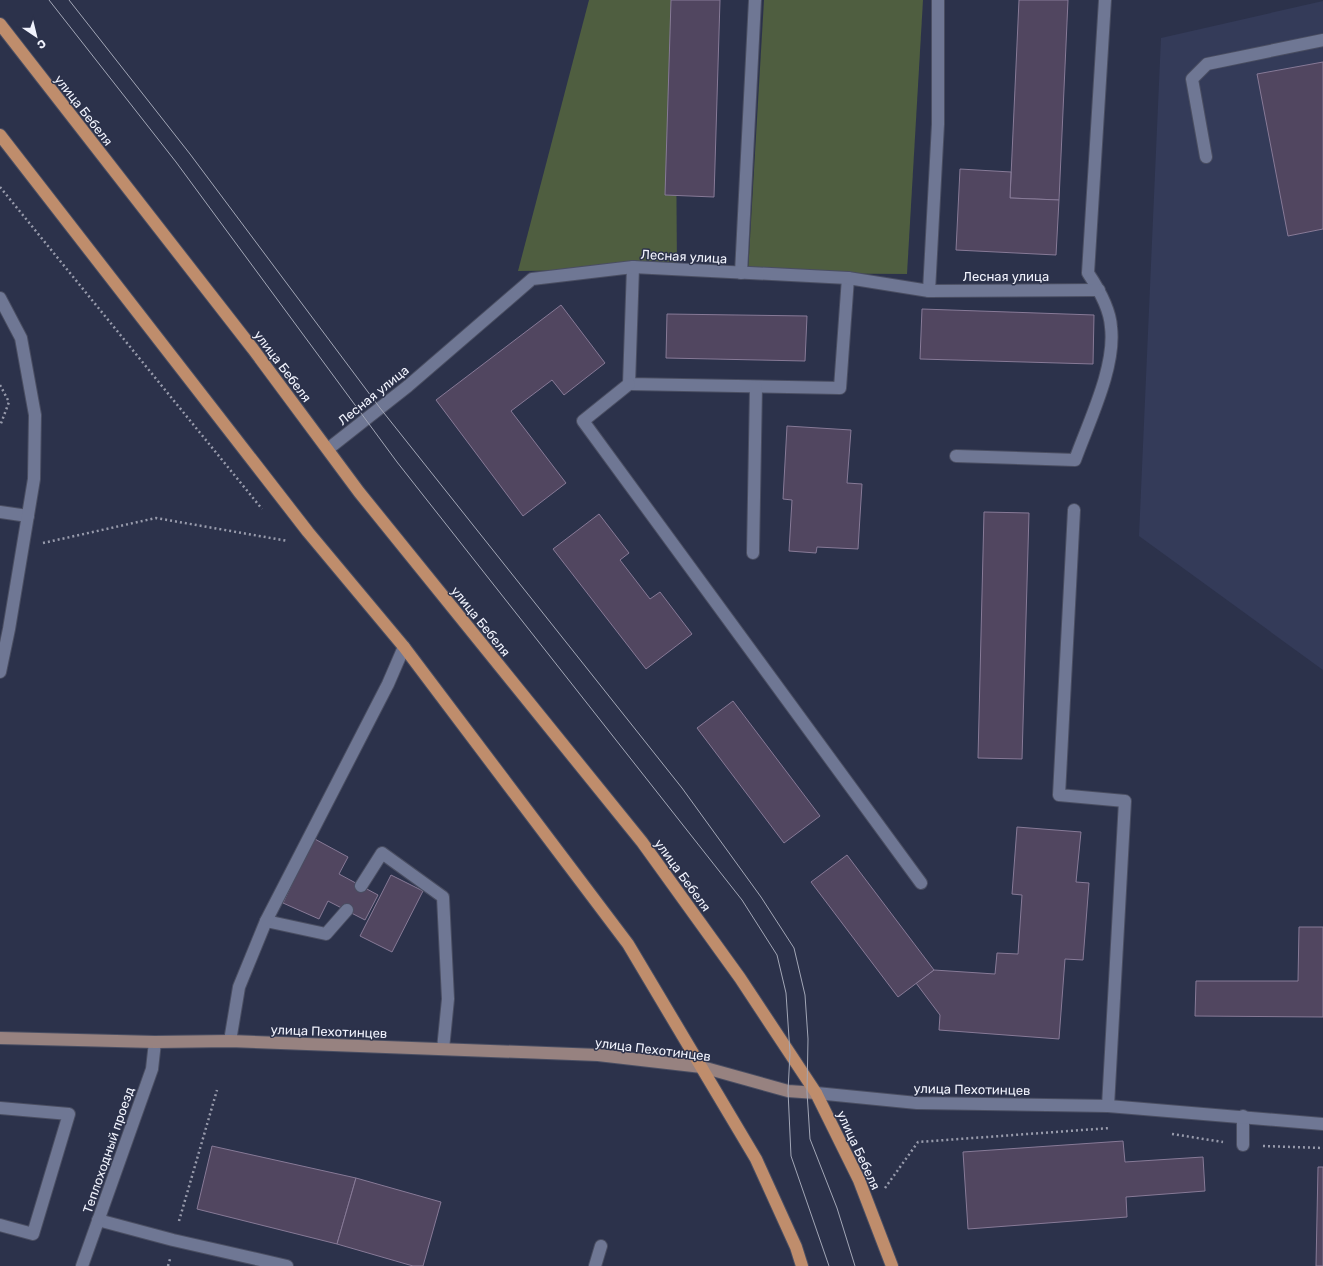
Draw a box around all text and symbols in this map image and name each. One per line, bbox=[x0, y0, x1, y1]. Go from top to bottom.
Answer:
north arrow bbox=[16, 16, 56, 56]
text: С bbox=[34, 36, 48, 51]
street label: улица Бебеля bbox=[51, 72, 116, 149]
street label: Лесная улица bbox=[640, 247, 727, 266]
street label: Лесная улица bbox=[963, 269, 1049, 284]
street label: улица Бебеля bbox=[251, 328, 314, 405]
street label: Лесная улица bbox=[335, 362, 412, 428]
street label: улица Бебеля bbox=[448, 583, 513, 659]
street label: улица Бебеля bbox=[651, 836, 714, 914]
street label: улица Пехотинцев bbox=[270, 1022, 388, 1041]
street label: улица Пехотинцев bbox=[594, 1035, 712, 1064]
street label: улица Пехотинцев bbox=[914, 1081, 1030, 1098]
street label: Теплоходный проезд bbox=[80, 1085, 137, 1215]
street label: улица Бебеля bbox=[834, 1108, 883, 1192]

